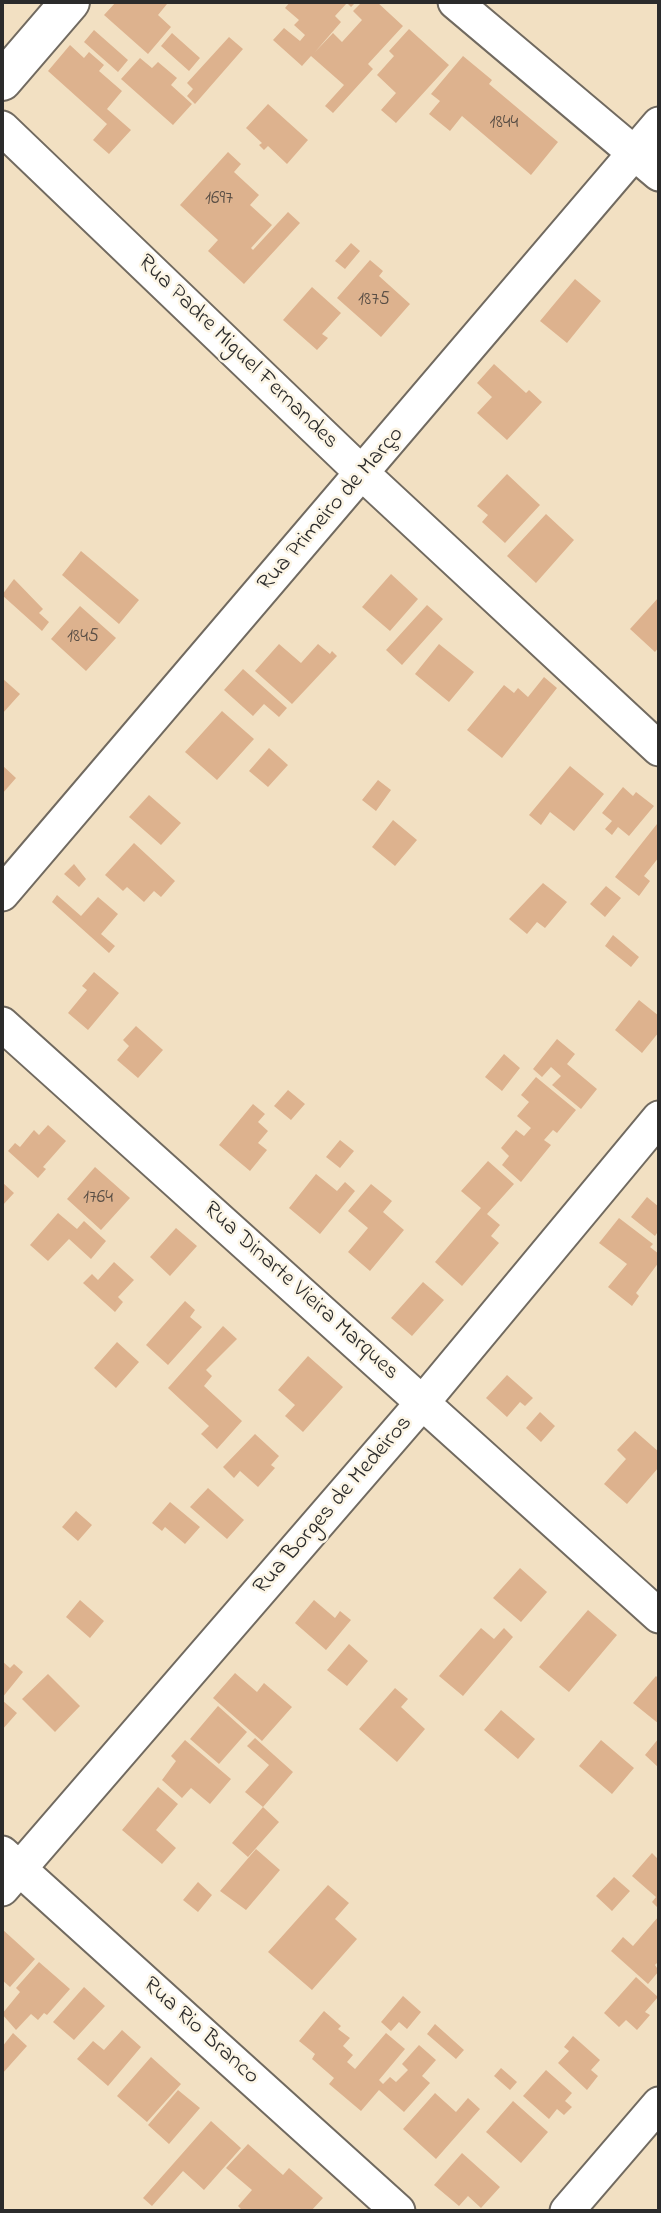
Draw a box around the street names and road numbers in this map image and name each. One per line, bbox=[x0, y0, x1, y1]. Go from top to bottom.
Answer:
street label: Rua Padre Miguel Fernandes bbox=[131, 250, 343, 456]
street label: Rua Primeiro de Março bbox=[253, 422, 411, 598]
street label: Rua Dinarte Vieira Marques bbox=[197, 1197, 403, 1387]
street label: Rua Borges de Medeiros bbox=[249, 1411, 419, 1601]
street label: Rua Rio Branco bbox=[136, 1973, 264, 2091]

